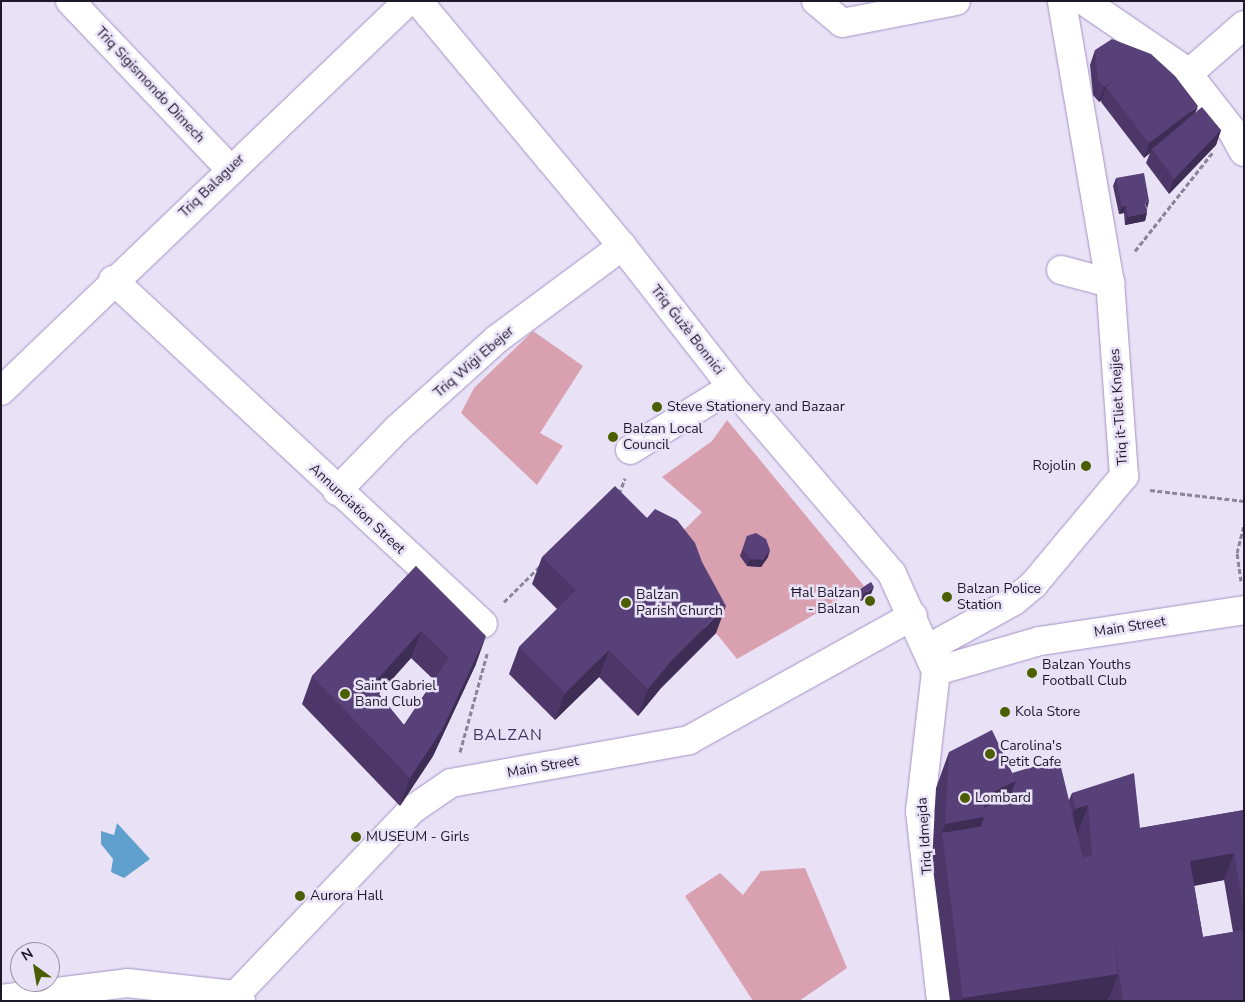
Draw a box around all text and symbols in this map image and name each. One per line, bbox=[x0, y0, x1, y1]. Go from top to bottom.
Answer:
street label: Triq Sigismondo Dimech bbox=[92, 24, 208, 146]
street label: Triq Balaguer bbox=[176, 151, 248, 221]
street label: Triq Ġużè Bonnici bbox=[647, 282, 727, 378]
street label: Triq Wiġi Ebejer bbox=[431, 323, 517, 401]
street label: Triq it-Tliet Knejjes bbox=[1107, 348, 1131, 466]
place label: Steve Stationery and Bazaar bbox=[667, 399, 845, 415]
marker: Steve Stationery and Bazaar bbox=[651, 401, 663, 413]
place label: Balzan Local Council bbox=[623, 421, 703, 454]
marker: Balzan Local Council bbox=[607, 431, 619, 443]
place label: Rojolin bbox=[1033, 458, 1076, 474]
street label: Annunciation Street bbox=[306, 460, 408, 558]
marker: Rojolin bbox=[1080, 460, 1092, 472]
place label: Balzan Police Station bbox=[957, 581, 1041, 614]
place label: Ħal Balzan - Balzan bbox=[791, 585, 860, 618]
place label: Balzan Parish Church bbox=[636, 587, 723, 620]
marker: Balzan Police Station bbox=[941, 591, 953, 603]
marker: Ħal Balzan - Balzan bbox=[864, 595, 876, 607]
marker: Balzan Parish Church bbox=[620, 597, 632, 609]
street label: Main Street bbox=[1093, 613, 1167, 641]
place label: Balzan Youths Football Club bbox=[1042, 657, 1131, 690]
marker: Balzan Youths Football Club bbox=[1026, 667, 1038, 679]
place label: Saint Gabriel Band Club bbox=[355, 678, 436, 710]
marker: Saint Gabriel Band Club bbox=[339, 688, 351, 700]
place label: Kola Store bbox=[1015, 704, 1080, 720]
marker: Kola Store bbox=[999, 706, 1011, 718]
district label: BALZAN bbox=[472, 725, 544, 745]
place label: Carolina's Petit Cafe bbox=[1000, 738, 1062, 770]
marker: Carolina's Petit Cafe bbox=[984, 748, 996, 760]
street label: Main Street bbox=[506, 752, 580, 782]
place label: Lombard bbox=[975, 790, 1031, 806]
marker: Lombard bbox=[959, 792, 971, 804]
street label: Triq Idmejda bbox=[914, 797, 936, 875]
place label: MUSEUM - Girls bbox=[366, 829, 469, 845]
marker: MUSEUM - Girls bbox=[350, 831, 362, 843]
place label: Aurora Hall bbox=[310, 888, 383, 904]
marker: Aurora Hall bbox=[294, 890, 306, 902]
north arrow bbox=[10, 942, 60, 992]
text: N bbox=[18, 944, 37, 966]

